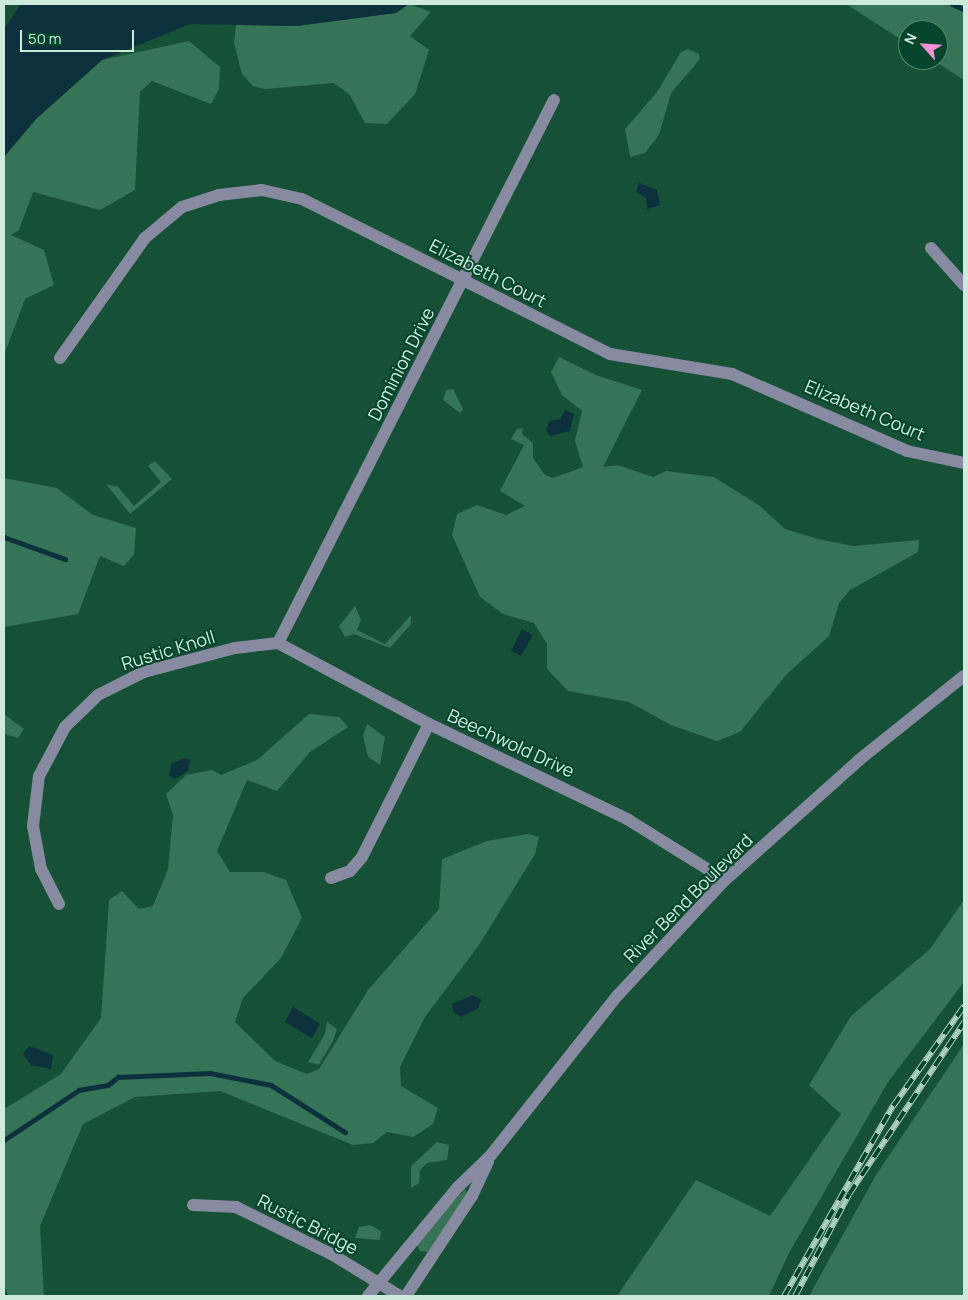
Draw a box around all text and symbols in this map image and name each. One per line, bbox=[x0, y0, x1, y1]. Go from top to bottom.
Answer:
scale bar bbox=[22, 20, 136, 52]
north arrow bbox=[898, 20, 948, 70]
text: 50 m bbox=[28, 28, 62, 49]
text: N bbox=[899, 30, 921, 47]
street label: Elizabeth Court bbox=[426, 234, 550, 312]
street label: Dominion Drive bbox=[363, 304, 439, 424]
street label: Elizabeth Court bbox=[802, 375, 928, 445]
street label: Rustic Knoll bbox=[119, 626, 217, 674]
street label: Beechwold Drive bbox=[444, 704, 578, 782]
street label: River Bend Boulevard bbox=[619, 829, 757, 967]
street label: Rustic Bridge bbox=[254, 1189, 362, 1259]

